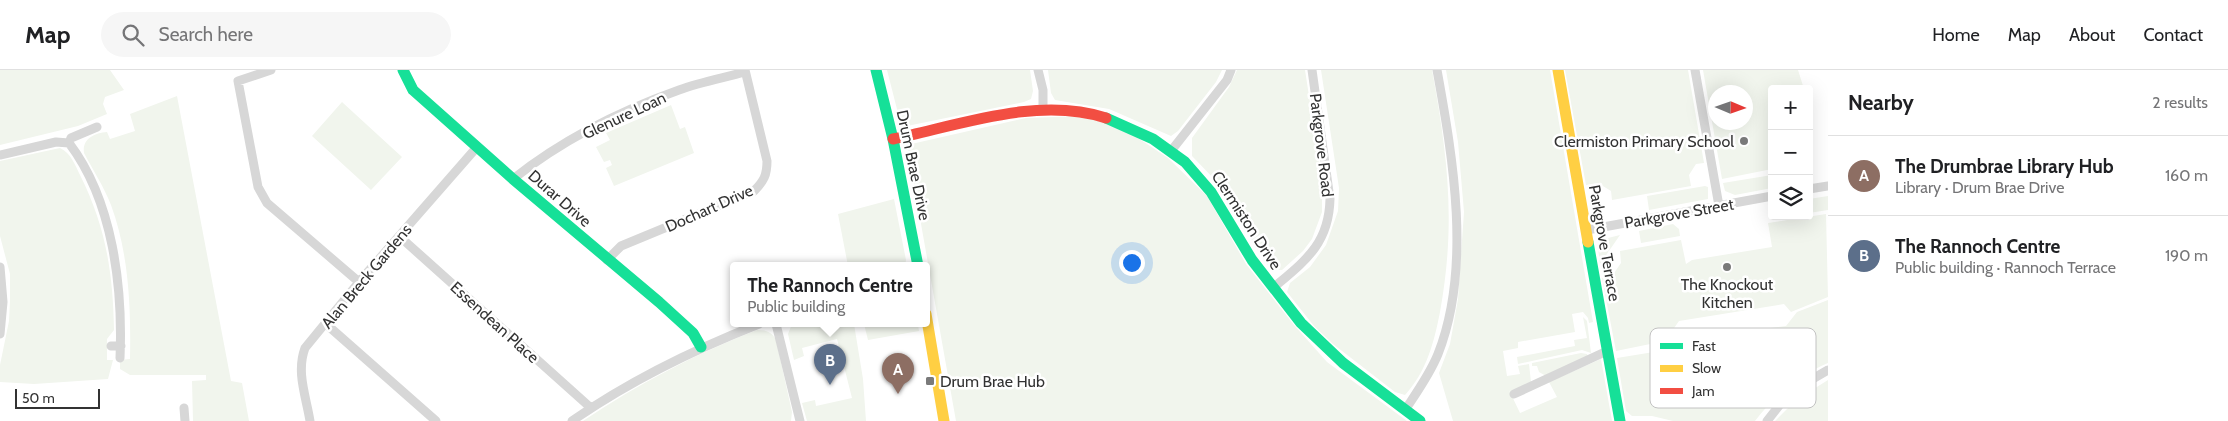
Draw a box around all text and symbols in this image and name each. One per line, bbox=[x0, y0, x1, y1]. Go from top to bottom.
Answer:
search box bbox=[101, 12, 451, 57]
text: Map bbox=[25, 20, 71, 49]
icon: search bbox=[119, 21, 147, 49]
text: Search here bbox=[159, 23, 253, 46]
text: Home bbox=[1932, 24, 1980, 46]
text: Map bbox=[2008, 24, 2041, 46]
text: About bbox=[2069, 24, 2115, 46]
text: Contact bbox=[2143, 24, 2203, 46]
north arrow bbox=[1708, 85, 1753, 130]
map controls bbox=[1768, 85, 1813, 220]
button: + bbox=[1768, 85, 1813, 130]
street label: Glenure Loan bbox=[580, 88, 669, 143]
text: Nearby bbox=[1848, 90, 1914, 115]
street label: Parkgrove Road bbox=[1306, 92, 1337, 198]
text: 2 results bbox=[2152, 93, 2208, 112]
street label: Drum Brae Drive bbox=[893, 108, 934, 222]
button: − bbox=[1768, 130, 1813, 175]
place label: Clermiston Primary School bbox=[1554, 132, 1734, 151]
marker: Clermiston Primary School bbox=[1738, 135, 1750, 147]
text: The Drumbrae Library Hub bbox=[1895, 155, 2114, 178]
street label: Durar Drive bbox=[524, 166, 595, 231]
text: A bbox=[1859, 166, 1869, 185]
text: 160 m bbox=[2165, 166, 2208, 185]
street label: Clermiston Drive bbox=[1208, 168, 1285, 273]
button: layers bbox=[1768, 175, 1813, 220]
text: Library · Drum Brae Drive bbox=[1895, 178, 2064, 197]
street label: Dochart Drive bbox=[662, 181, 756, 236]
street label: Parkgrove Terrace bbox=[1585, 183, 1624, 303]
street label: Parkgrove Street bbox=[1623, 194, 1736, 232]
street label: Alan Breck Gardens bbox=[317, 220, 416, 332]
text: The Rannoch Centre bbox=[1895, 235, 2060, 258]
text: B bbox=[1859, 246, 1869, 265]
text: 190 m bbox=[2165, 246, 2208, 265]
your location bbox=[1119, 250, 1145, 276]
text: Public building · Rannoch Terrace bbox=[1895, 258, 2116, 277]
marker: The Knockout Kitchen bbox=[1721, 261, 1733, 273]
popup bbox=[730, 262, 930, 327]
text: The Rannoch Centre bbox=[747, 274, 913, 297]
place label: The Knockout Kitchen bbox=[1681, 275, 1774, 312]
street label: Essendean Place bbox=[447, 278, 543, 367]
text: Public building bbox=[747, 297, 845, 316]
legend bbox=[1650, 328, 1816, 408]
text: Fast bbox=[1692, 337, 1716, 355]
pin: B bbox=[814, 344, 846, 385]
pin: A bbox=[882, 353, 914, 394]
text: Slow bbox=[1692, 359, 1721, 377]
place label: Drum Brae Hub bbox=[940, 372, 1045, 391]
marker: Drum Brae Hub bbox=[924, 375, 936, 387]
text: Jam bbox=[1691, 382, 1714, 400]
scale bar bbox=[15, 386, 100, 409]
text: 50 m bbox=[22, 389, 55, 407]

